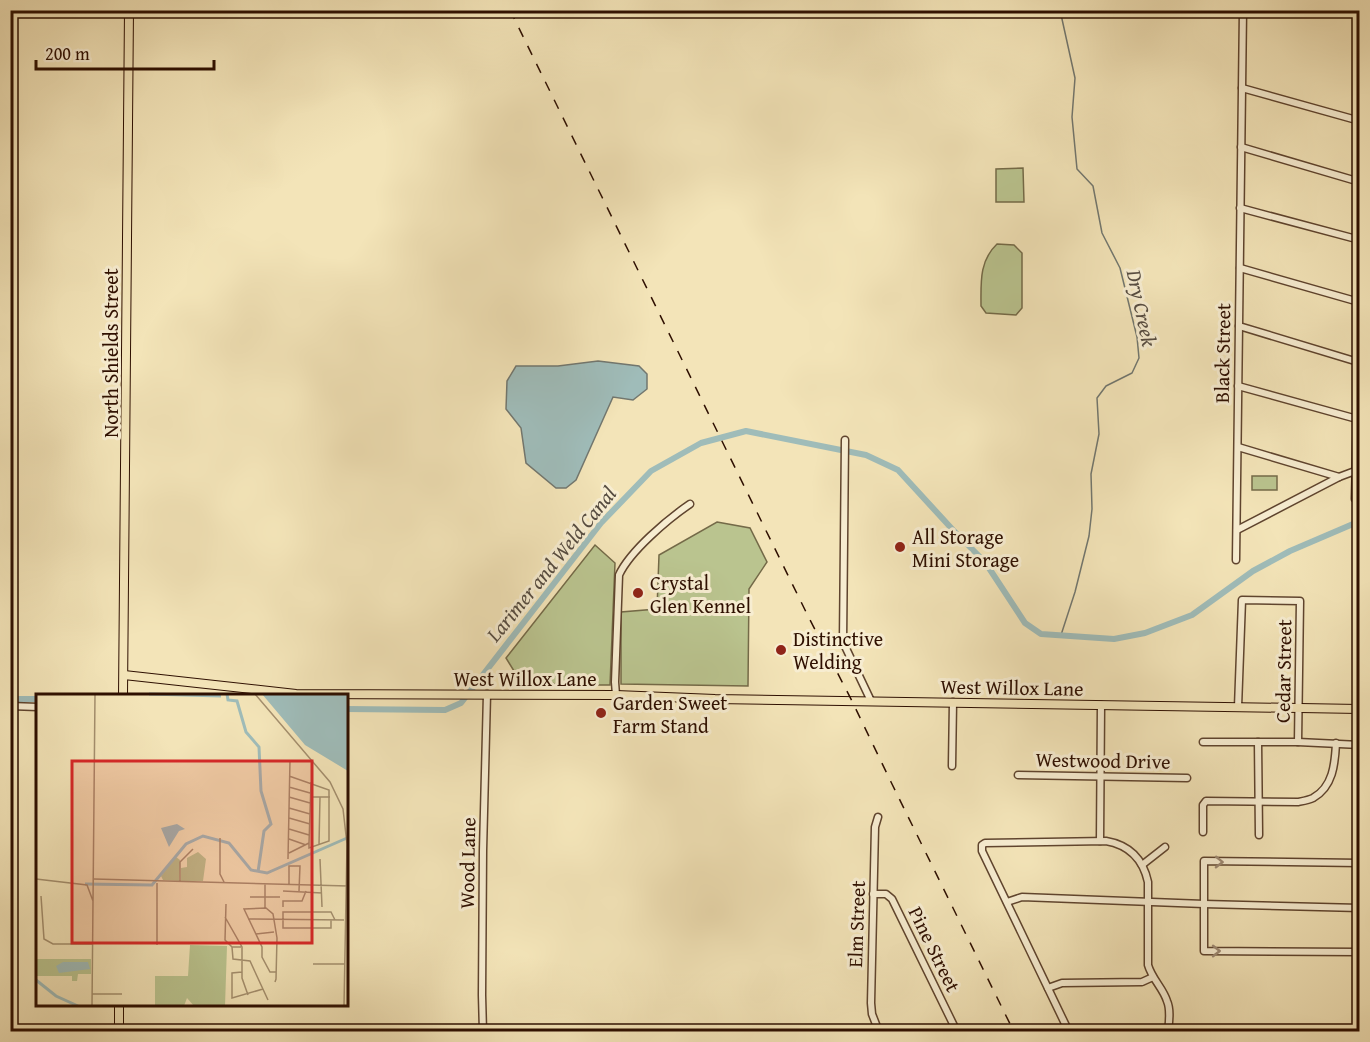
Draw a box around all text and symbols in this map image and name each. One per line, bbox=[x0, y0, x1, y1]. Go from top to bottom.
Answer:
scale bar bbox=[36, 33, 214, 71]
text: 200 m bbox=[45, 40, 90, 67]
water label: Dry Creek bbox=[1119, 266, 1165, 350]
street label: North Shields Street bbox=[96, 268, 125, 438]
street label: Black Street bbox=[1207, 303, 1237, 403]
water label: Larimer and Weld Canal bbox=[478, 480, 624, 649]
place label: All Storage Mini Storage bbox=[912, 522, 1019, 574]
marker: All Storage Mini Storage bbox=[893, 540, 907, 554]
place label: Crystal Glen Kennel bbox=[650, 568, 751, 620]
marker: Crystal Glen Kennel bbox=[631, 586, 645, 600]
street label: Cedar Street bbox=[1268, 619, 1298, 723]
place label: Distinctive Welding bbox=[793, 624, 883, 676]
marker: Distinctive Welding bbox=[774, 643, 788, 657]
street label: West Willox Lane bbox=[453, 664, 597, 693]
street label: West Willox Lane bbox=[940, 671, 1084, 703]
place label: Garden Sweet Farm Stand bbox=[613, 688, 727, 740]
inset map bbox=[36, 694, 348, 1006]
marker: Garden Sweet Farm Stand bbox=[594, 706, 608, 720]
street label: Westwood Drive bbox=[1035, 744, 1171, 776]
street label: Wood Lane bbox=[452, 817, 482, 909]
one-way arrow bbox=[1215, 855, 1224, 868]
street label: Elm Street bbox=[840, 880, 872, 968]
street label: Pine Street bbox=[902, 901, 968, 997]
one-way arrow bbox=[1211, 945, 1220, 957]

